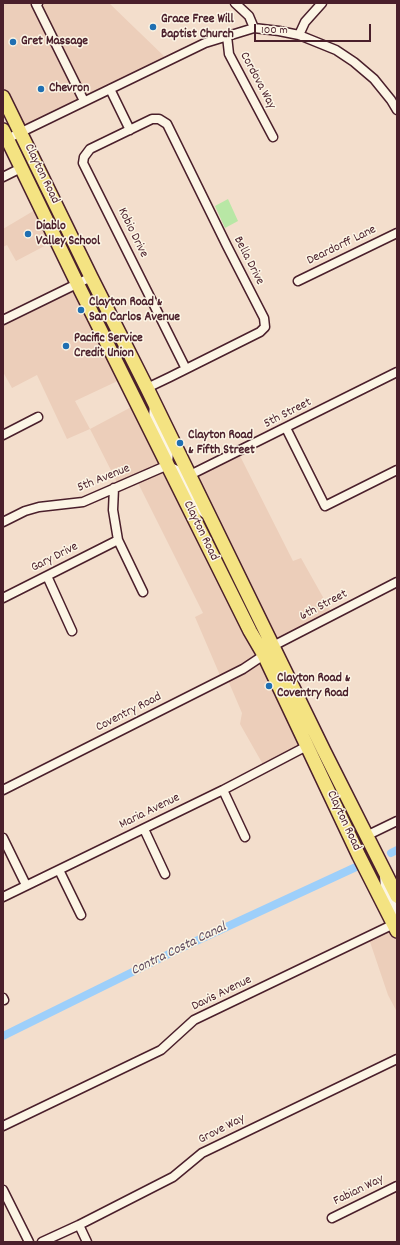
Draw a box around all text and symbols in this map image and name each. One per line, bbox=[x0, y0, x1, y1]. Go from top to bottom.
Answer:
place label: Grace Free Will Baptist Church bbox=[161, 12, 234, 43]
scale bar bbox=[256, 16, 373, 42]
marker: Grace Free Will Baptist Church bbox=[148, 22, 158, 32]
text: 100 m bbox=[261, 22, 288, 39]
place label: Gret Massage bbox=[21, 34, 88, 50]
marker: Gret Massage bbox=[8, 37, 18, 47]
street label: Cordova Way bbox=[236, 50, 278, 112]
place label: Chevron bbox=[49, 81, 89, 97]
marker: Chevron bbox=[36, 84, 46, 94]
street label: Clayton Road bbox=[20, 141, 62, 207]
street label: Kobio Drive bbox=[113, 205, 151, 261]
place label: Diablo Valley School bbox=[36, 219, 100, 250]
street label: Deardorff Lane bbox=[305, 223, 379, 269]
marker: Diablo Valley School bbox=[23, 229, 33, 239]
street label: Bella Drive bbox=[229, 234, 267, 288]
place label: Clayton Road & San Carlos Avenue bbox=[89, 295, 180, 326]
marker: Clayton Road & San Carlos Avenue bbox=[76, 305, 86, 315]
place label: Pacific Service Credit Union bbox=[74, 331, 143, 362]
marker: Pacific Service Credit Union bbox=[61, 341, 71, 351]
street label: 5th Street bbox=[262, 395, 314, 433]
place label: Clayton Road & Fifth Street bbox=[188, 428, 255, 459]
marker: Clayton Road & Fifth Street bbox=[175, 438, 185, 448]
street label: 5th Avenue bbox=[75, 461, 133, 497]
street label: Clayton Road bbox=[179, 498, 221, 564]
street label: Gary Drive bbox=[29, 540, 81, 576]
street label: 6th Street bbox=[298, 587, 350, 625]
place label: Clayton Road & Coventry Road bbox=[277, 671, 350, 702]
marker: Clayton Road & Coventry Road bbox=[264, 681, 274, 691]
street label: Coventry Road bbox=[94, 690, 164, 736]
street label: Clayton Road bbox=[322, 788, 364, 854]
street label: Maria Avenue bbox=[117, 791, 183, 833]
water label: Contra Costa Canal bbox=[129, 920, 229, 980]
street label: Davis Avenue bbox=[190, 973, 254, 1015]
street label: Grove Way bbox=[196, 1112, 248, 1148]
street label: Fabian Way bbox=[331, 1172, 387, 1210]

